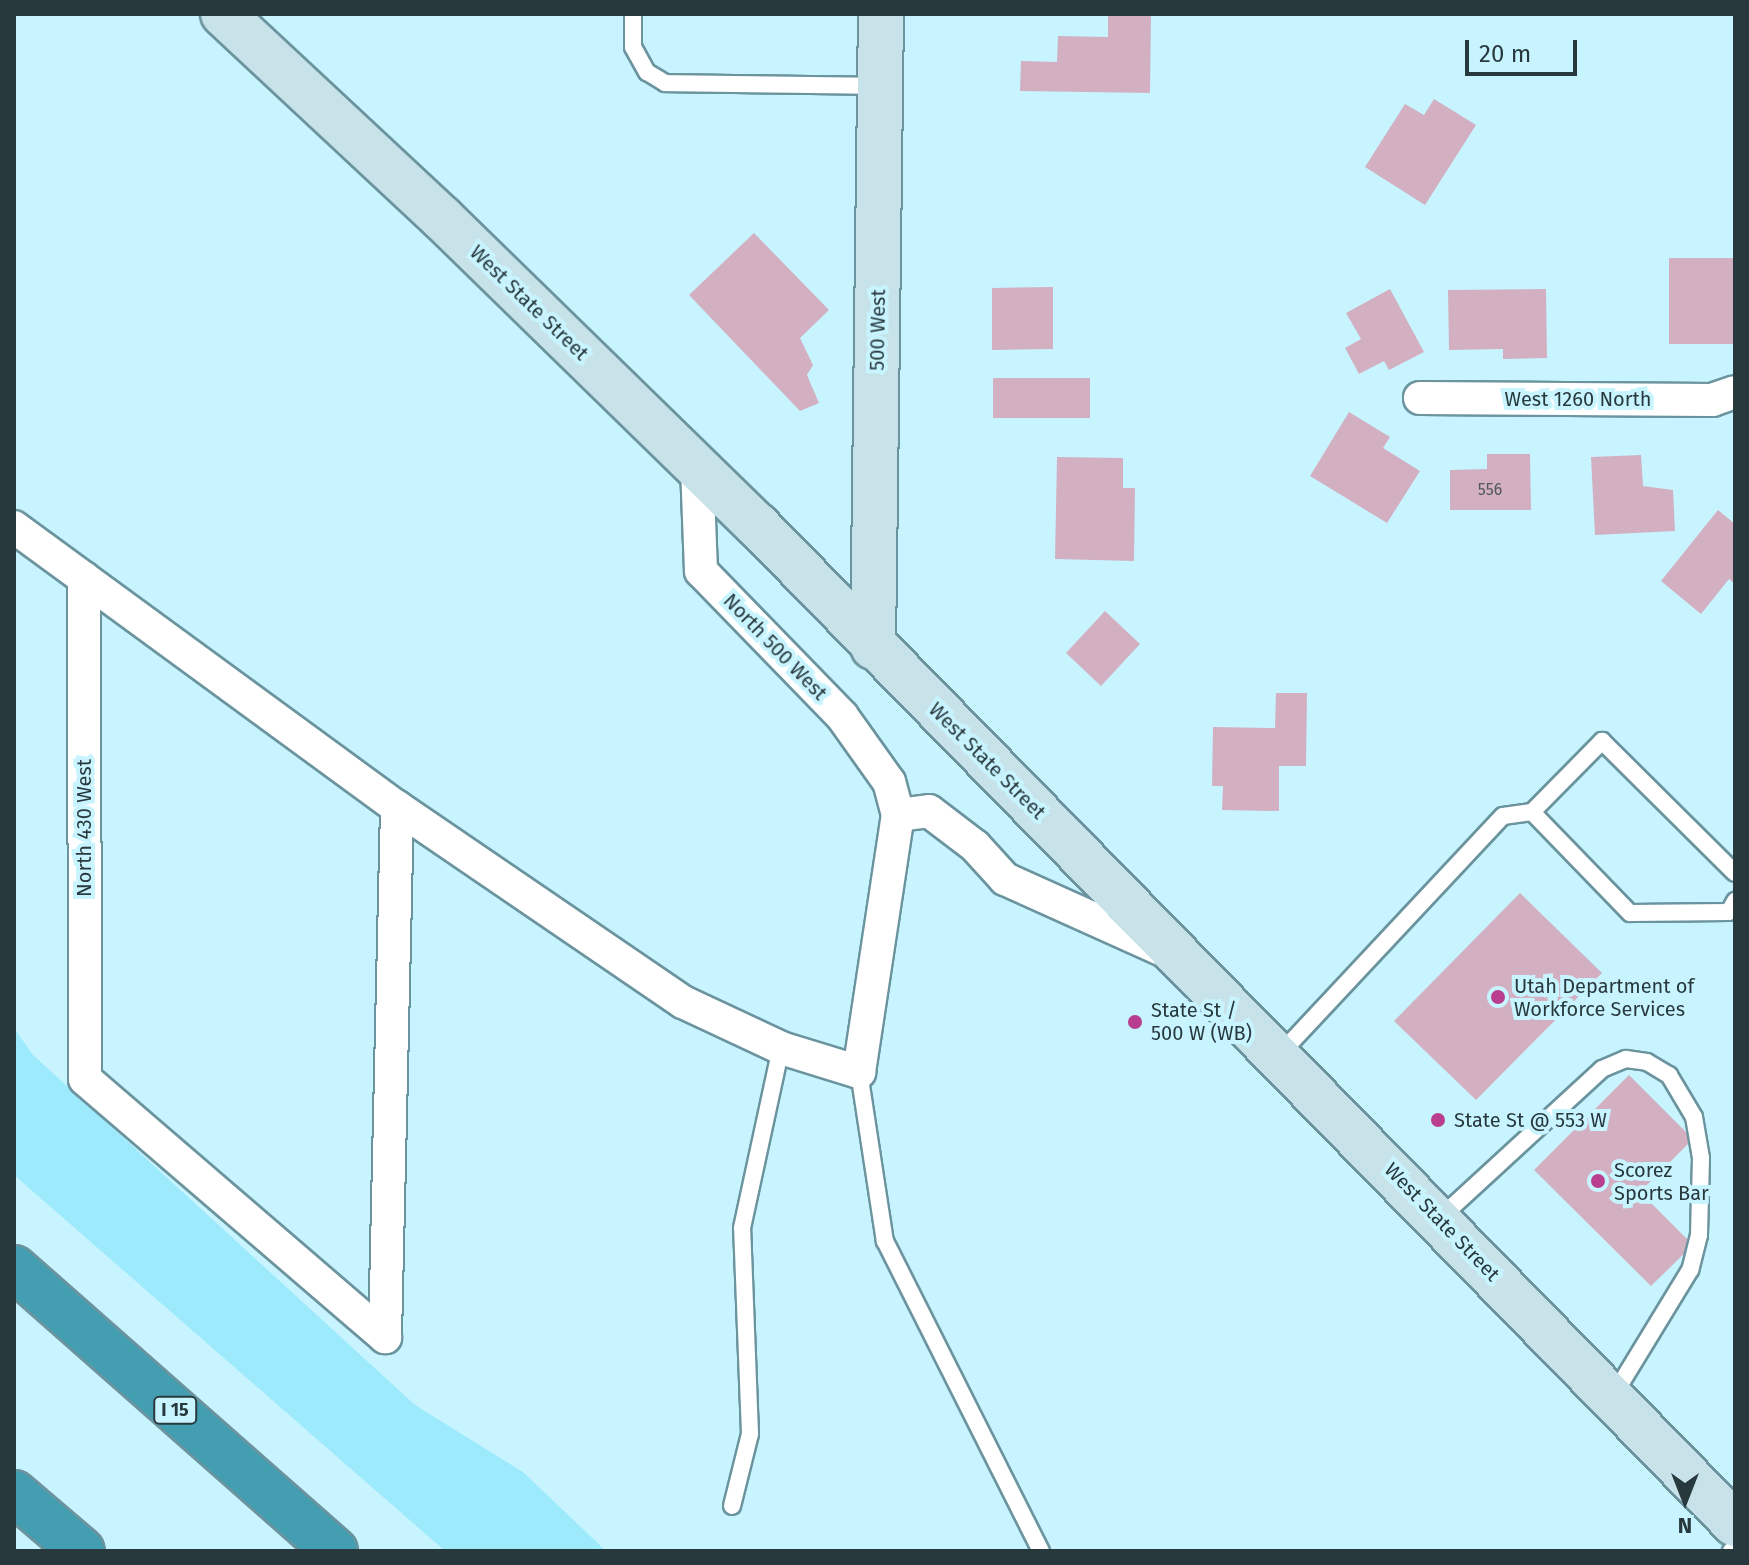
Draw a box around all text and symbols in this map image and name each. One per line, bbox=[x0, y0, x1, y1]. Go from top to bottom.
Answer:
scale bar bbox=[1469, 24, 1581, 74]
text: 20 m bbox=[1479, 40, 1531, 68]
street label: West State Street bbox=[465, 240, 593, 366]
street label: 500 West bbox=[865, 289, 891, 371]
street label: West 1260 North bbox=[1505, 387, 1651, 411]
house number: 556 bbox=[1478, 480, 1502, 500]
street label: North 500 West bbox=[718, 589, 832, 705]
street label: West State Street bbox=[924, 698, 1050, 824]
street label: North 430 West bbox=[72, 759, 96, 897]
place label: Utah Department of Workforce Services bbox=[1514, 974, 1694, 1021]
marker: Utah Department of Workforce Services bbox=[1489, 988, 1507, 1006]
place label: State St / 500 W (WB) bbox=[1151, 998, 1252, 1045]
marker: State St / 500 W (WB) bbox=[1126, 1013, 1144, 1031]
place label: State St @ 553 W bbox=[1454, 1108, 1607, 1132]
marker: State St @ 553 W bbox=[1429, 1111, 1447, 1129]
street label: West State Street bbox=[1379, 1158, 1505, 1286]
place label: Scorez Sports Bar bbox=[1614, 1158, 1709, 1205]
marker: Scorez Sports Bar bbox=[1589, 1172, 1607, 1190]
road number: I 15 bbox=[153, 1396, 197, 1424]
north arrow bbox=[1645, 1461, 1725, 1541]
text: N bbox=[1678, 1512, 1692, 1539]

